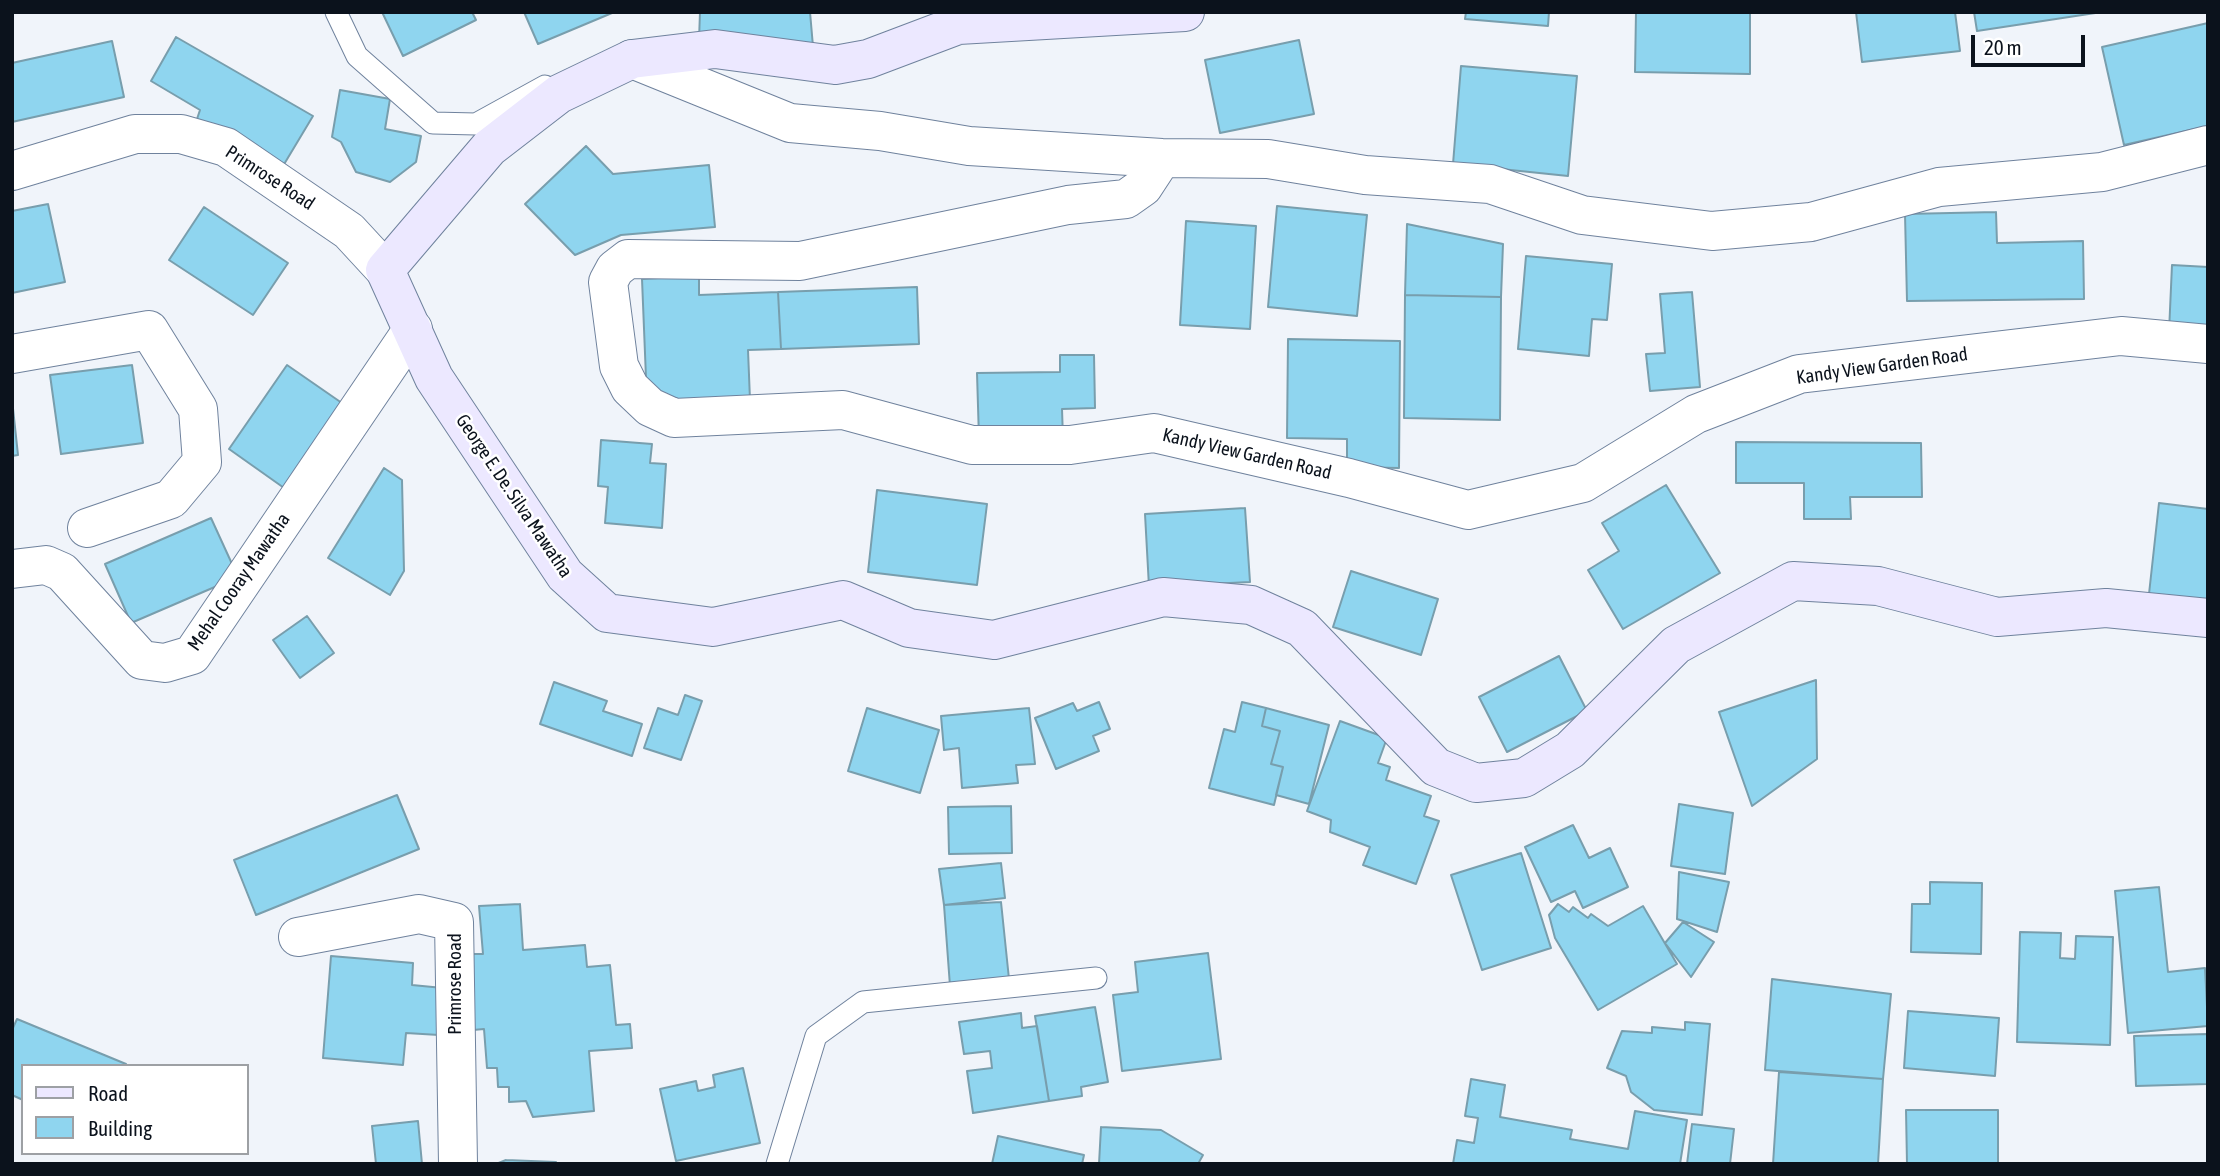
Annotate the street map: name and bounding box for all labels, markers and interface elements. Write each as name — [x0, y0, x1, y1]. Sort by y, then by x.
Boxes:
scale bar — [1975, 21, 2089, 65]
text: 20 m — [1984, 35, 2022, 59]
street label: Primrose Road — [221, 141, 319, 215]
street label: Kandy View Garden Road — [1795, 343, 1969, 389]
street label: George E. De. Silva Mawatha — [451, 410, 577, 582]
street label: Kandy View Garden Road — [1160, 423, 1334, 485]
street label: Mehal Cooray Mawatha — [183, 509, 295, 655]
street label: Primrose Road — [444, 933, 466, 1035]
legend — [21, 1064, 248, 1155]
text: Road — [88, 1081, 128, 1105]
text: Building — [88, 1116, 152, 1140]

